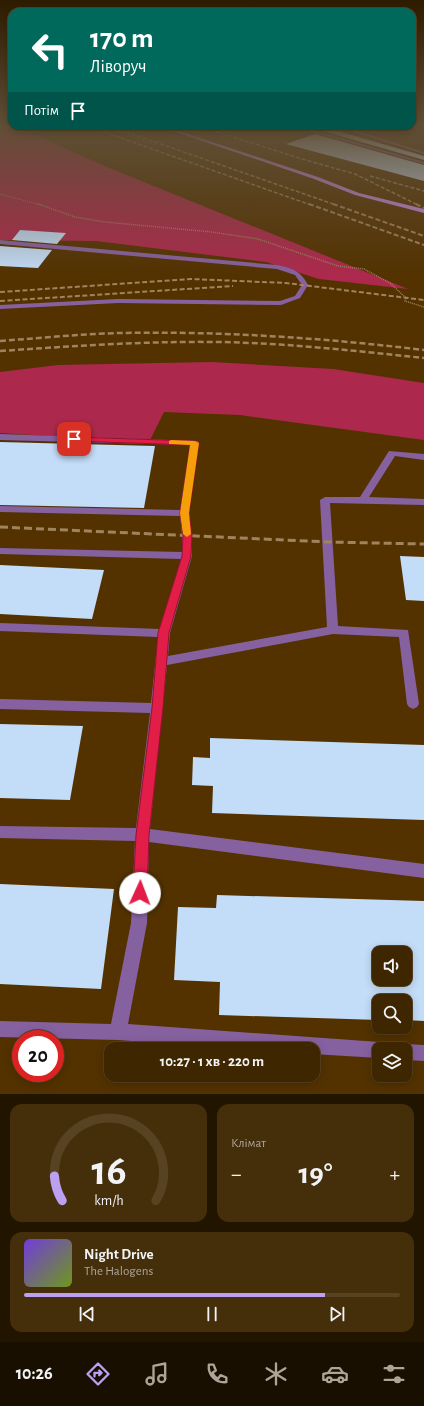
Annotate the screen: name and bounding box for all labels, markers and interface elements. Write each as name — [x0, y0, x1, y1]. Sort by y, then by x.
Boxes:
icon: left — [24, 24, 76, 76]
text: 170 m — [90, 25, 154, 53]
text: Ліворуч — [90, 58, 147, 76]
icon: arrive — [67, 100, 89, 122]
text: Потім — [24, 103, 59, 118]
pin — [57, 422, 91, 456]
icon: arrive — [63, 428, 85, 450]
position arrow — [119, 872, 161, 914]
map controls — [372, 946, 412, 1082]
button: sound — [372, 946, 412, 986]
button: search — [372, 994, 412, 1034]
speed limit sign: 20 — [12, 1030, 64, 1082]
button: layers — [372, 1042, 412, 1082]
text: 10:27 · 1 хв · 220 m — [160, 1054, 264, 1069]
text: Клімат — [231, 1137, 266, 1150]
text: 16 — [91, 1151, 126, 1192]
text: 19° — [298, 1159, 333, 1189]
text: − — [231, 1163, 242, 1185]
text: + — [389, 1163, 400, 1185]
text: km/h — [94, 1194, 123, 1208]
text: Night Drive — [84, 1247, 154, 1262]
text: The Halogens — [84, 1265, 153, 1278]
icon: previous — [76, 1303, 98, 1325]
icon: pause — [201, 1303, 223, 1325]
icon: next — [326, 1303, 348, 1325]
icon: directions — [84, 1360, 112, 1388]
icon: music — [143, 1360, 171, 1388]
icon: phone — [203, 1360, 231, 1388]
icon: climate — [262, 1360, 290, 1388]
icon: car — [321, 1360, 349, 1388]
icon: filters — [380, 1360, 408, 1388]
text: 10:26 — [16, 1365, 53, 1383]

